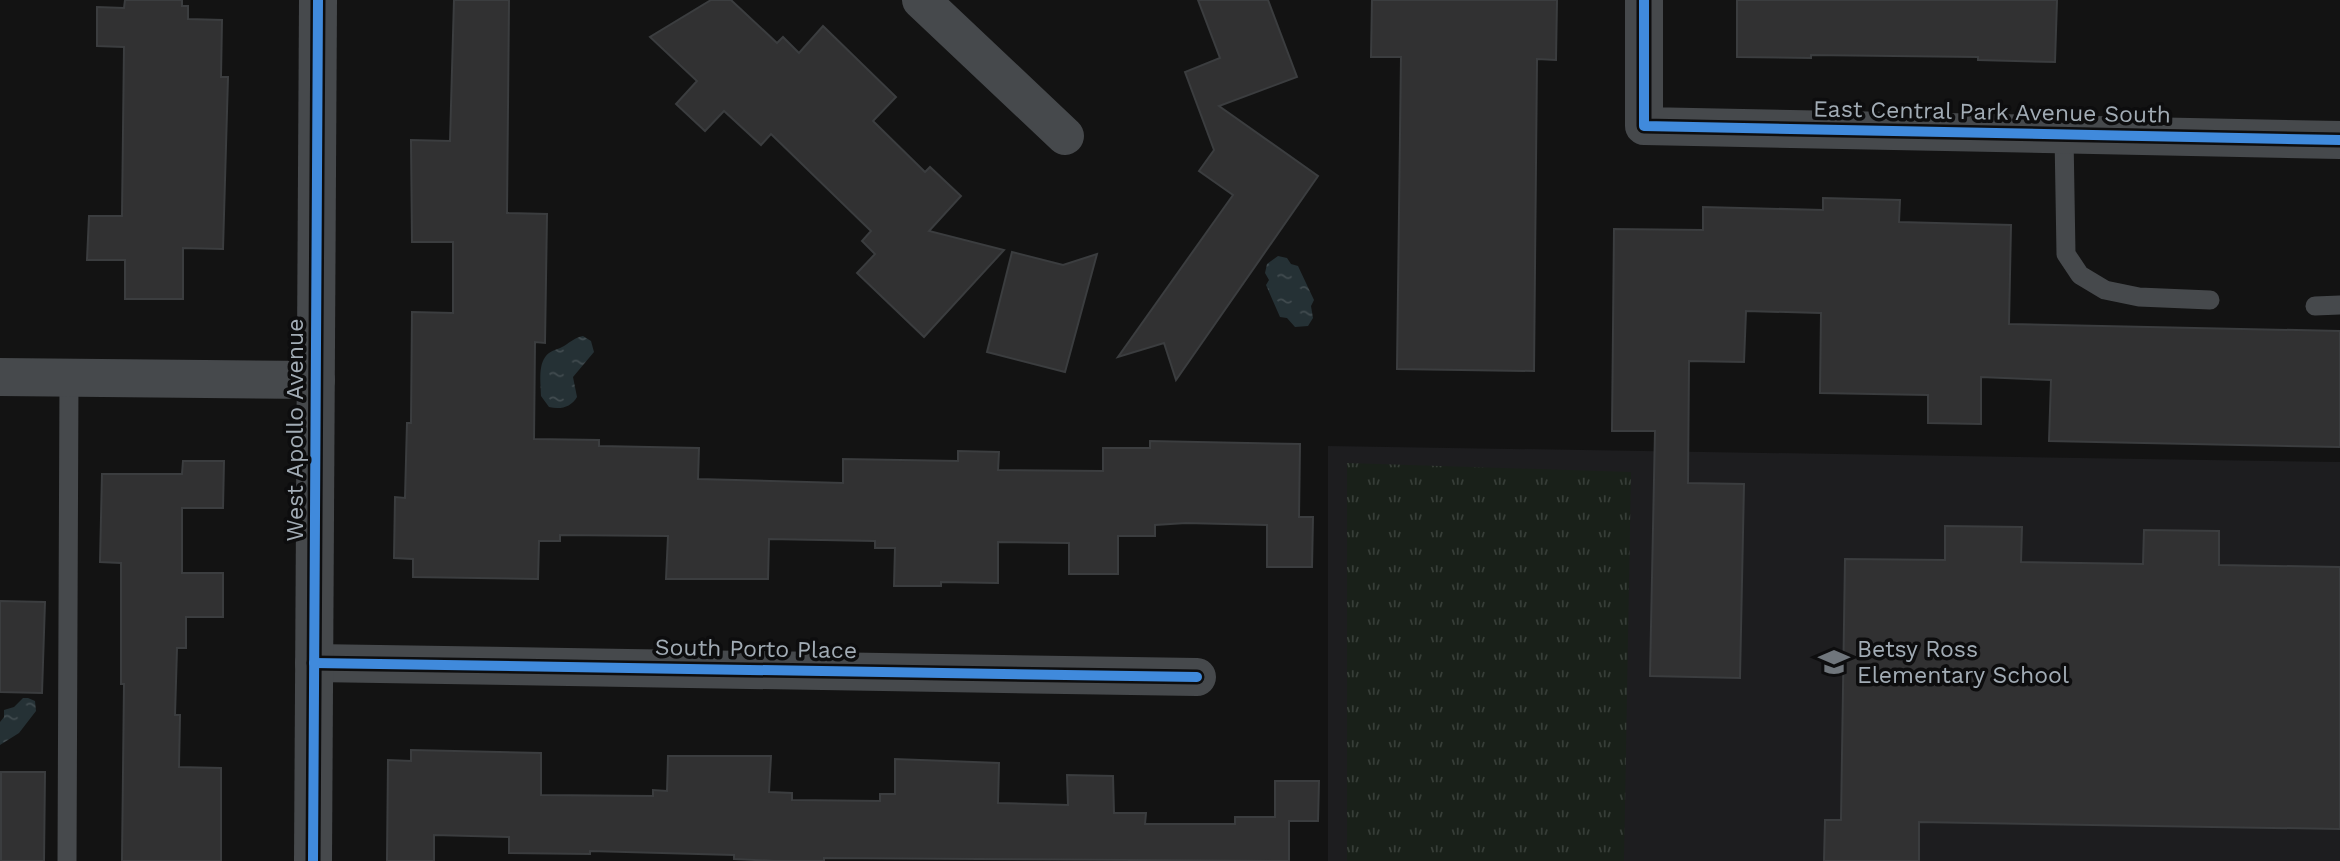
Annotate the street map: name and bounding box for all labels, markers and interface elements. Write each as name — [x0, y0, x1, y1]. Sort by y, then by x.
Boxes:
street label: East Central Park Avenue South — [1813, 95, 2171, 129]
street label: West Apollo Avenue — [282, 319, 309, 541]
street label: South Porto Place — [655, 634, 857, 664]
place label: Betsy Ross Elementary School — [1857, 636, 2069, 689]
school or university icon: Betsy Ross Elementary School — [1817, 645, 1851, 679]

